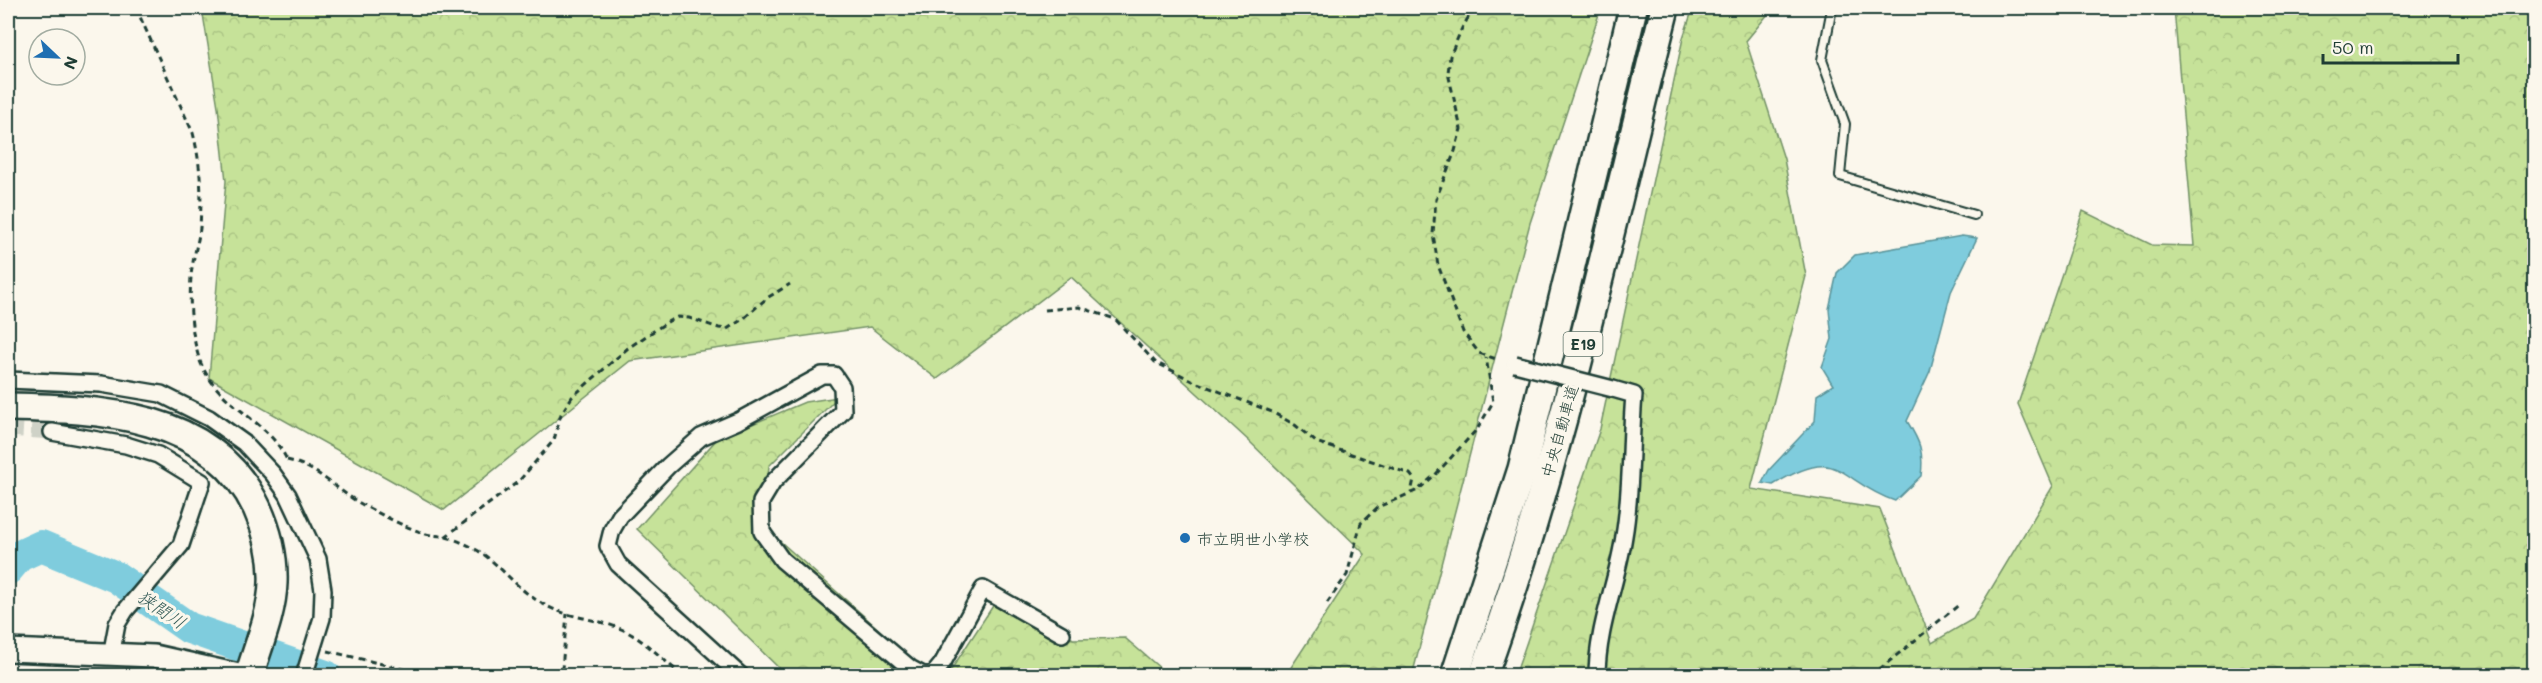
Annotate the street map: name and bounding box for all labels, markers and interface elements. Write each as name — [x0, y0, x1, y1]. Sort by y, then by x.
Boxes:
north arrow — [27, 27, 87, 87]
scale bar — [2323, 27, 2458, 65]
text: 50 m — [2332, 35, 2374, 59]
text: N — [59, 53, 83, 73]
road number: E19 — [1564, 332, 1602, 356]
street label: 中央自動車道 — [1536, 382, 1582, 480]
place label: 市立明世小学校 — [1197, 528, 1309, 549]
marker: 市立明世小学校 — [1178, 531, 1192, 545]
water label: 狭間川 — [133, 584, 191, 634]

